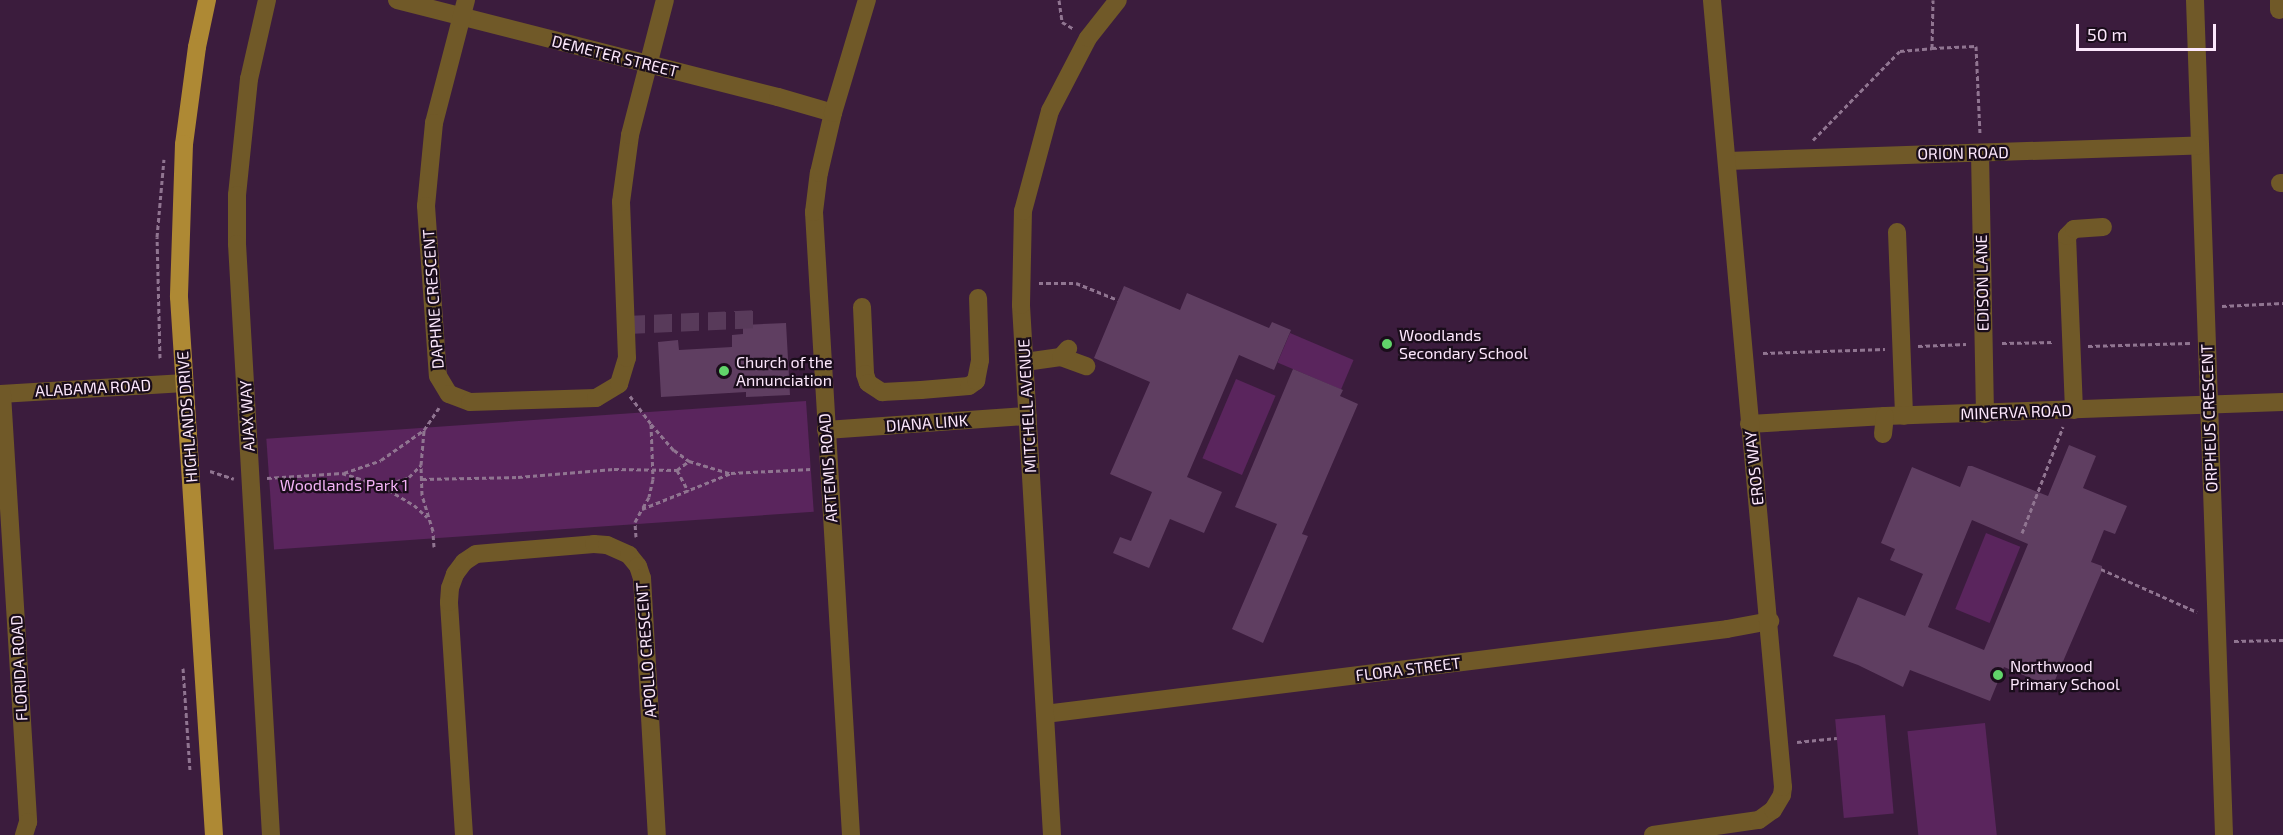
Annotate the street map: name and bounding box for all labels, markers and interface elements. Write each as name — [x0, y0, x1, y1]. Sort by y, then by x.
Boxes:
scale bar — [2079, 12, 2218, 50]
text: 50 m — [2087, 23, 2127, 45]
street label: DEMETER STREET — [550, 31, 680, 81]
street label: ORION ROAD — [1917, 143, 2009, 163]
street label: DAPHNE CRESCENT — [419, 228, 447, 370]
street label: EDISON LANE — [1972, 234, 1992, 332]
place label: Woodlands Secondary School — [1399, 325, 1528, 363]
marker: Woodlands Secondary School — [1380, 337, 1394, 351]
street label: MITCHELL AVENUE — [1014, 338, 1040, 474]
street label: ORPHEUS CRESCENT — [2197, 343, 2221, 493]
street label: HIGHLANDS DRIVE — [173, 351, 201, 483]
place label: Church of the Annunciation — [736, 352, 833, 390]
marker: Church of the Annunciation — [717, 364, 731, 378]
street label: ALABAMA ROAD — [34, 375, 152, 401]
street label: AJAX WAY — [236, 380, 258, 452]
street label: MINERVA ROAD — [1960, 400, 2072, 424]
street label: DIANA LINK — [885, 411, 969, 435]
street label: ARTEMIS ROAD — [815, 413, 841, 523]
street label: EROS WAY — [1741, 430, 1767, 506]
park label: Woodlands Park 1 — [280, 475, 408, 495]
street label: APOLLO CRESCENT — [632, 581, 660, 719]
street label: FLORIDA ROAD — [7, 614, 31, 722]
street label: FLORA STREET — [1354, 653, 1462, 685]
place label: Northwood Primary School — [2010, 656, 2120, 694]
marker: Northwood Primary School — [1991, 668, 2005, 682]

